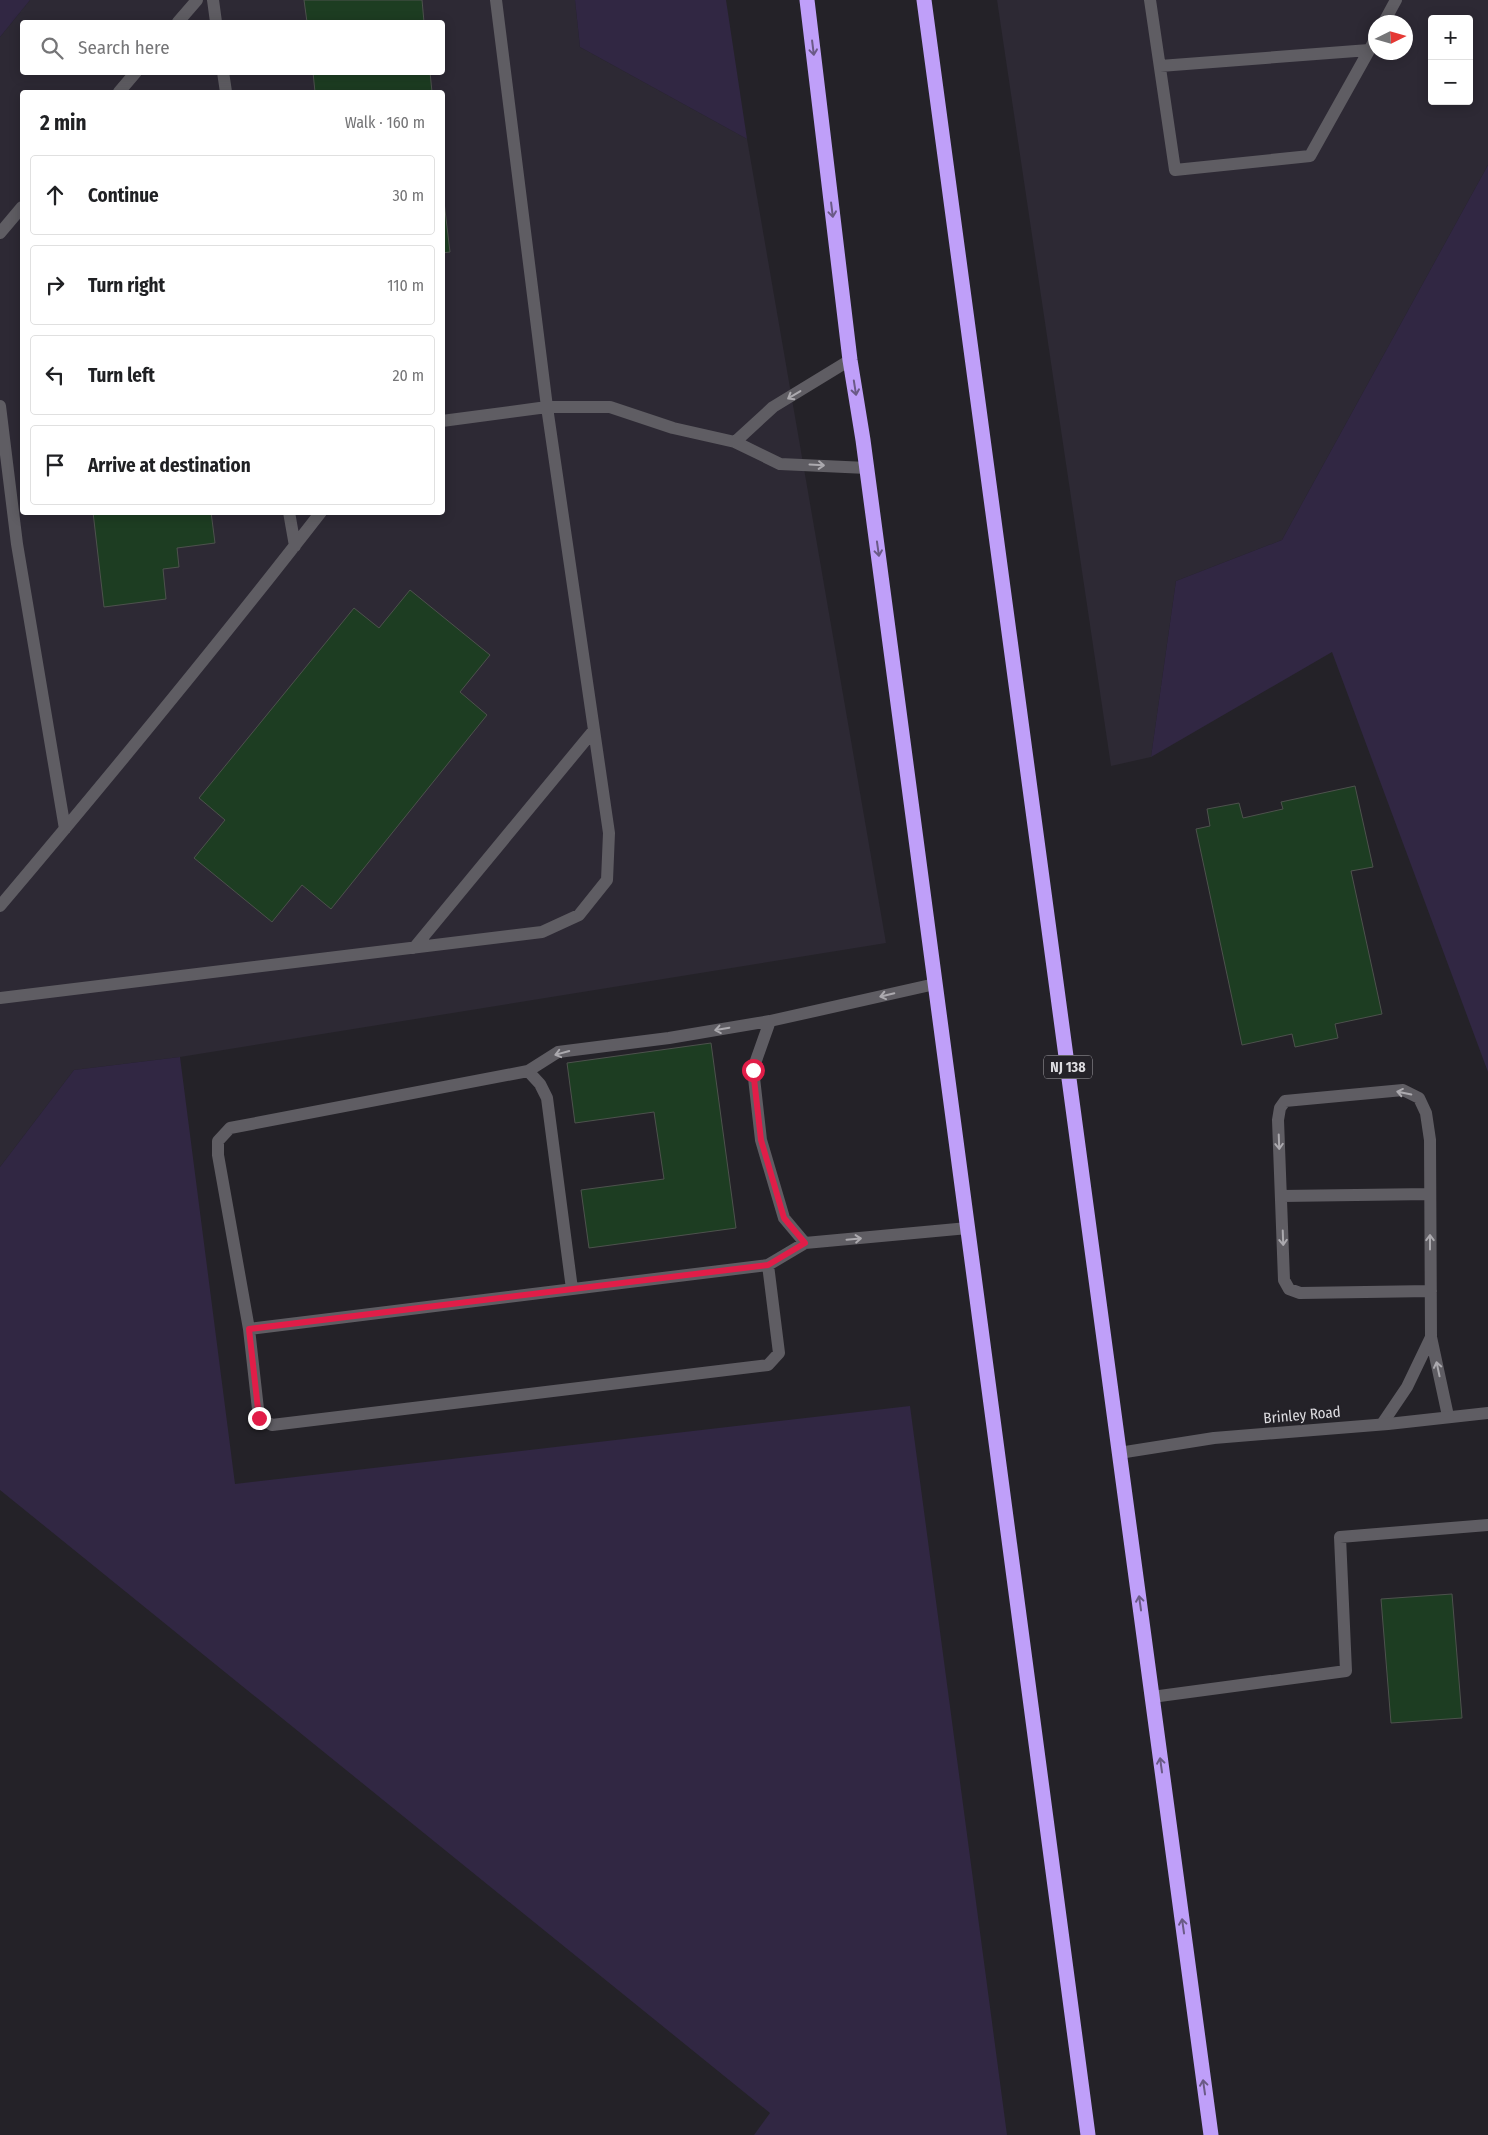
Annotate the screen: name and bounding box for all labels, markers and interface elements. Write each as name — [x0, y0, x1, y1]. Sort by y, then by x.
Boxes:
north arrow — [1368, 15, 1413, 60]
map controls — [1428, 15, 1473, 105]
button: + — [1428, 15, 1473, 60]
search box — [20, 20, 445, 75]
icon: search — [38, 34, 66, 62]
text: Search here — [78, 36, 170, 59]
one-way arrow — [808, 40, 818, 56]
button: − — [1428, 60, 1473, 105]
text: 2 min — [40, 110, 87, 136]
text: Walk · 160 m — [345, 113, 425, 132]
icon: ahead — [41, 181, 69, 209]
text: Continue — [88, 184, 159, 207]
text: 30 m — [392, 186, 424, 205]
one-way arrow — [827, 201, 837, 217]
icon: right — [41, 271, 69, 299]
text: Turn right — [88, 274, 165, 297]
text: 110 m — [387, 276, 424, 295]
icon: left — [41, 361, 69, 389]
text: Turn left — [88, 364, 155, 387]
text: 20 m — [393, 366, 424, 385]
one-way arrow — [850, 380, 860, 396]
one-way arrow — [787, 390, 801, 400]
icon: arrive — [41, 451, 69, 479]
text: Arrive at destination — [88, 454, 251, 477]
one-way arrow — [808, 461, 824, 470]
one-way arrow — [873, 541, 883, 557]
one-way arrow — [880, 991, 896, 1000]
one-way arrow — [714, 1024, 730, 1034]
one-way arrow — [554, 1048, 570, 1058]
road number: NJ 138 — [1044, 1056, 1092, 1078]
route start — [742, 1059, 765, 1082]
one-way arrow — [1396, 1087, 1412, 1097]
one-way arrow — [1275, 1133, 1284, 1149]
one-way arrow — [1278, 1230, 1288, 1246]
one-way arrow — [845, 1234, 861, 1244]
one-way arrow — [1425, 1234, 1435, 1250]
one-way arrow — [1433, 1361, 1442, 1377]
street label: Brinley Road — [1263, 1403, 1341, 1427]
route end — [248, 1407, 271, 1430]
one-way arrow — [1135, 1596, 1145, 1612]
one-way arrow — [1156, 1757, 1166, 1773]
one-way arrow — [1178, 1918, 1188, 1934]
one-way arrow — [1199, 2079, 1209, 2095]

